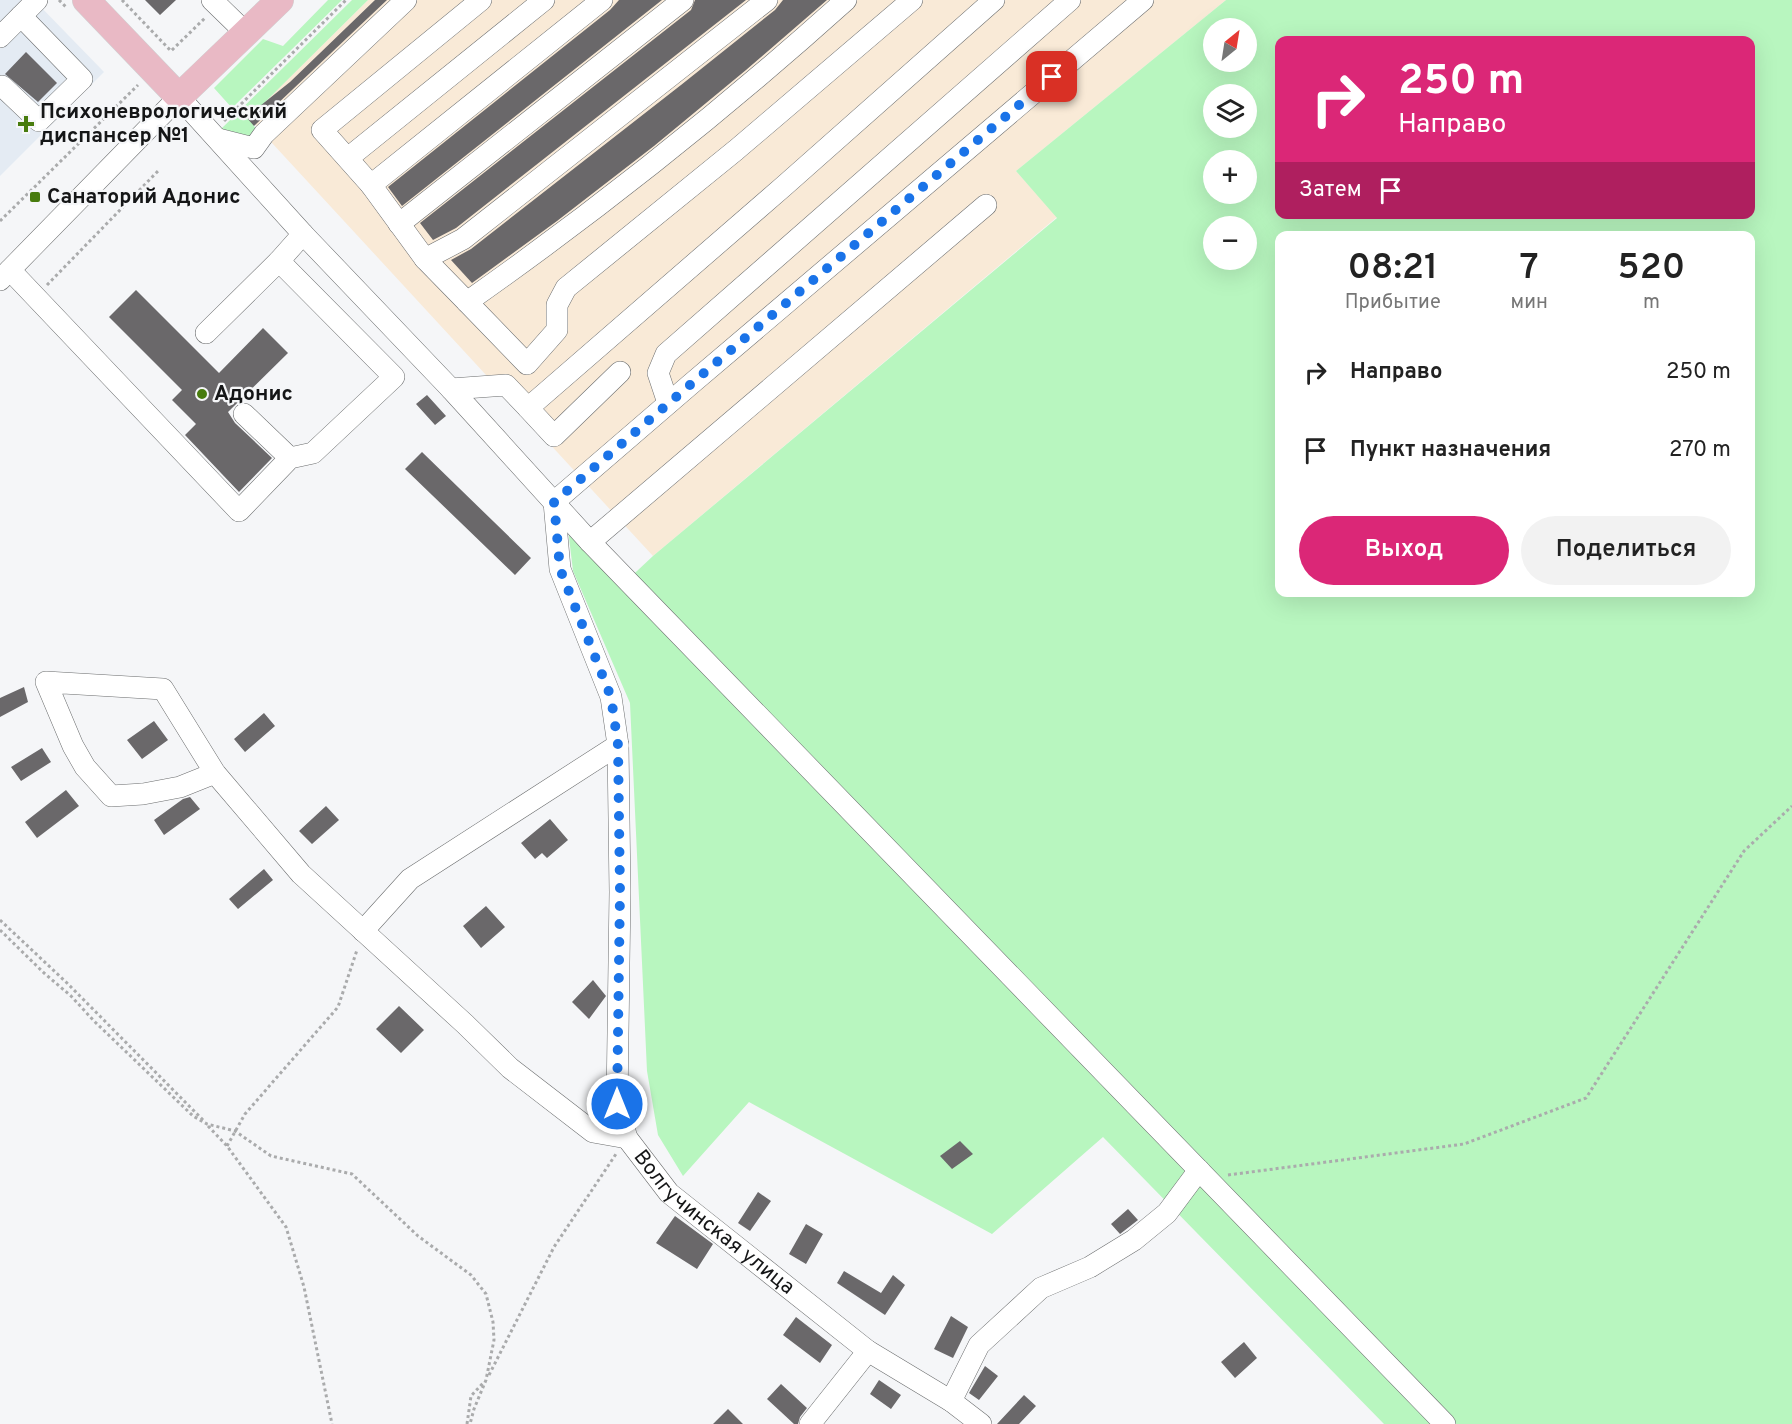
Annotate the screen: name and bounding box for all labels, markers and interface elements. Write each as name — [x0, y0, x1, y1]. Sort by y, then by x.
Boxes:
north arrow — [1203, 18, 1257, 72]
map controls — [1203, 18, 1257, 270]
pin — [1026, 51, 1077, 102]
text: 250 m — [1398, 56, 1524, 109]
icon: arrive — [1035, 60, 1068, 93]
icon: right — [1299, 60, 1377, 138]
button: layers — [1203, 84, 1257, 138]
place label: Психоневрологический диспансер №1 — [40, 99, 287, 150]
text: Направо — [1398, 108, 1506, 142]
marker: Психоневрологический диспансер №1 — [17, 115, 35, 133]
button: + — [1203, 150, 1257, 204]
icon: arrive — [1374, 174, 1407, 207]
text: Затем — [1299, 177, 1362, 204]
place label: Санаторий Адонис — [47, 184, 241, 211]
marker: Санаторий Адонис — [28, 190, 42, 204]
button: − — [1203, 216, 1257, 270]
text: 08:21 — [1347, 246, 1438, 292]
text: 7 — [1520, 246, 1539, 292]
text: 520 — [1618, 246, 1685, 292]
text: Прибытие — [1345, 290, 1441, 316]
text: мин — [1511, 290, 1548, 316]
text: m — [1643, 290, 1660, 316]
icon: right — [1299, 356, 1332, 389]
text: Направо — [1350, 359, 1442, 386]
text: 250 m — [1666, 359, 1731, 386]
place label: Адонис — [214, 381, 293, 408]
marker: Адонис — [195, 387, 209, 401]
icon: arrive — [1299, 434, 1332, 467]
text: Пункт назначения — [1350, 437, 1551, 464]
text: 270 m — [1669, 437, 1731, 464]
button: Выход — [1299, 516, 1509, 585]
button: Поделиться — [1521, 516, 1731, 585]
position arrow — [585, 1072, 649, 1136]
street label: Волгучинская улица — [627, 1144, 800, 1301]

